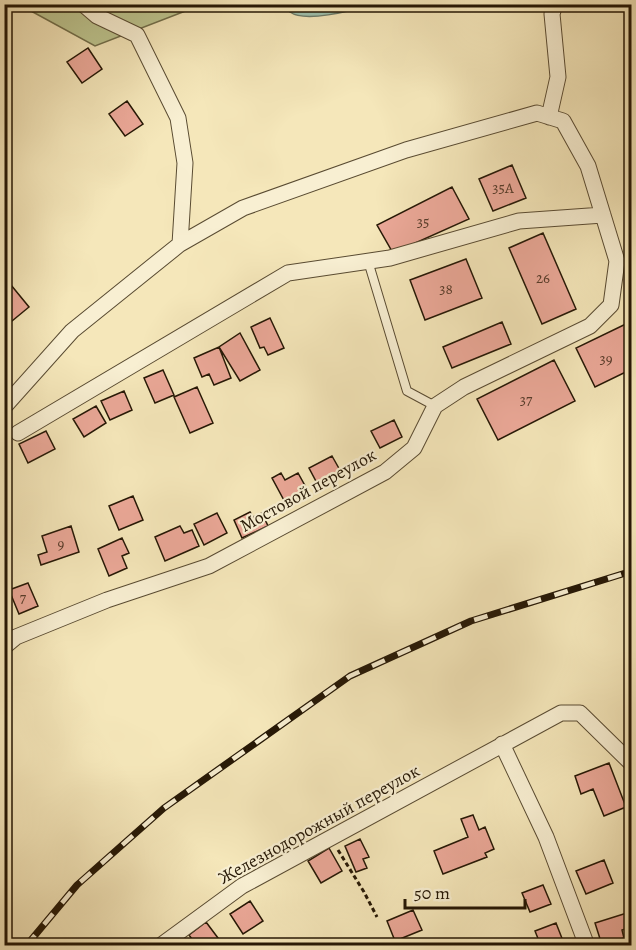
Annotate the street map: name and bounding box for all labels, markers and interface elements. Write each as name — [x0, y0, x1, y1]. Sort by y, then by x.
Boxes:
house number: 35А — [492, 178, 514, 198]
house number: 35 — [417, 212, 429, 232]
house number: 26 — [536, 268, 550, 288]
house number: 38 — [439, 279, 453, 299]
house number: 39 — [599, 349, 613, 369]
house number: 37 — [520, 390, 533, 410]
street label: Мостовой переулок — [236, 443, 380, 537]
house number: 9 — [58, 534, 65, 554]
house number: 7 — [20, 588, 27, 608]
street label: Железнодорожный переулок — [214, 759, 424, 889]
scale bar — [405, 872, 525, 910]
text: 50 m — [414, 881, 450, 905]

